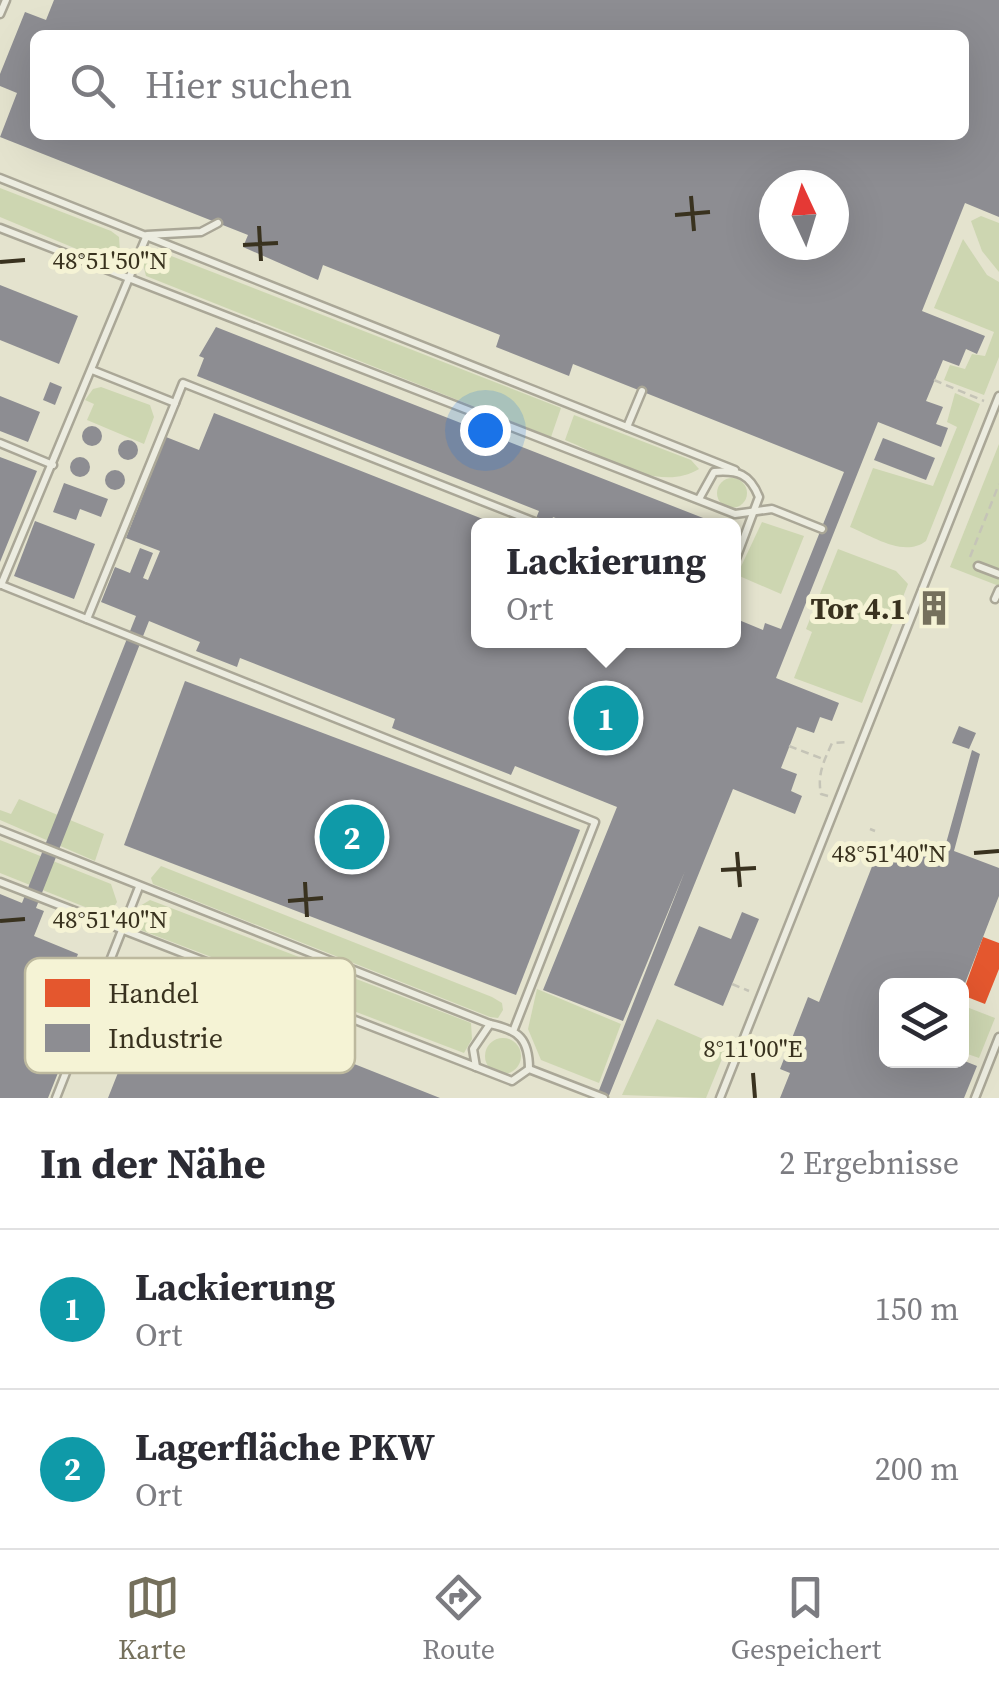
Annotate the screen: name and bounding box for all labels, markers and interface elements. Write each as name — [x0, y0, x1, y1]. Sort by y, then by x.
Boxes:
search box — [30, 30, 969, 140]
icon: search — [65, 58, 120, 113]
text: Hier suchen — [145, 59, 352, 111]
north arrow — [759, 170, 849, 260]
text: 48°51'50"N — [52, 243, 168, 277]
your location — [460, 405, 511, 456]
popup — [471, 518, 741, 648]
text: Lackierung — [506, 535, 706, 587]
text: Ort — [506, 587, 553, 631]
place label: Tor 4.1 — [810, 588, 906, 629]
building icon: Tor 4.1 — [915, 589, 953, 627]
pin: 1 — [574, 680, 638, 756]
pin: 2 — [320, 800, 384, 874]
text: 48°51'40"N — [831, 836, 947, 870]
text: 48°51'40"N — [52, 902, 168, 936]
legend — [25, 958, 355, 1073]
text: Handel — [108, 974, 199, 1012]
map controls — [879, 978, 969, 1068]
button: layers — [879, 978, 969, 1068]
text: Industrie — [108, 1019, 223, 1057]
text: 8°11'00"E — [703, 1031, 803, 1065]
text: In der Nähe — [40, 1134, 266, 1192]
text: 2 Ergebnisse — [779, 1141, 959, 1185]
text: Lackierung — [135, 1261, 335, 1313]
text: 1 — [64, 1287, 81, 1331]
text: 150 m — [875, 1287, 959, 1331]
text: Ort — [135, 1313, 182, 1357]
text: Lagerfläche PKW — [135, 1421, 435, 1473]
text: 2 — [64, 1447, 81, 1491]
text: 200 m — [875, 1447, 959, 1491]
text: Ort — [135, 1473, 182, 1517]
tab: Karte — [118, 1570, 186, 1668]
tab: Route — [422, 1570, 495, 1668]
tab: Gespeichert — [731, 1570, 881, 1668]

